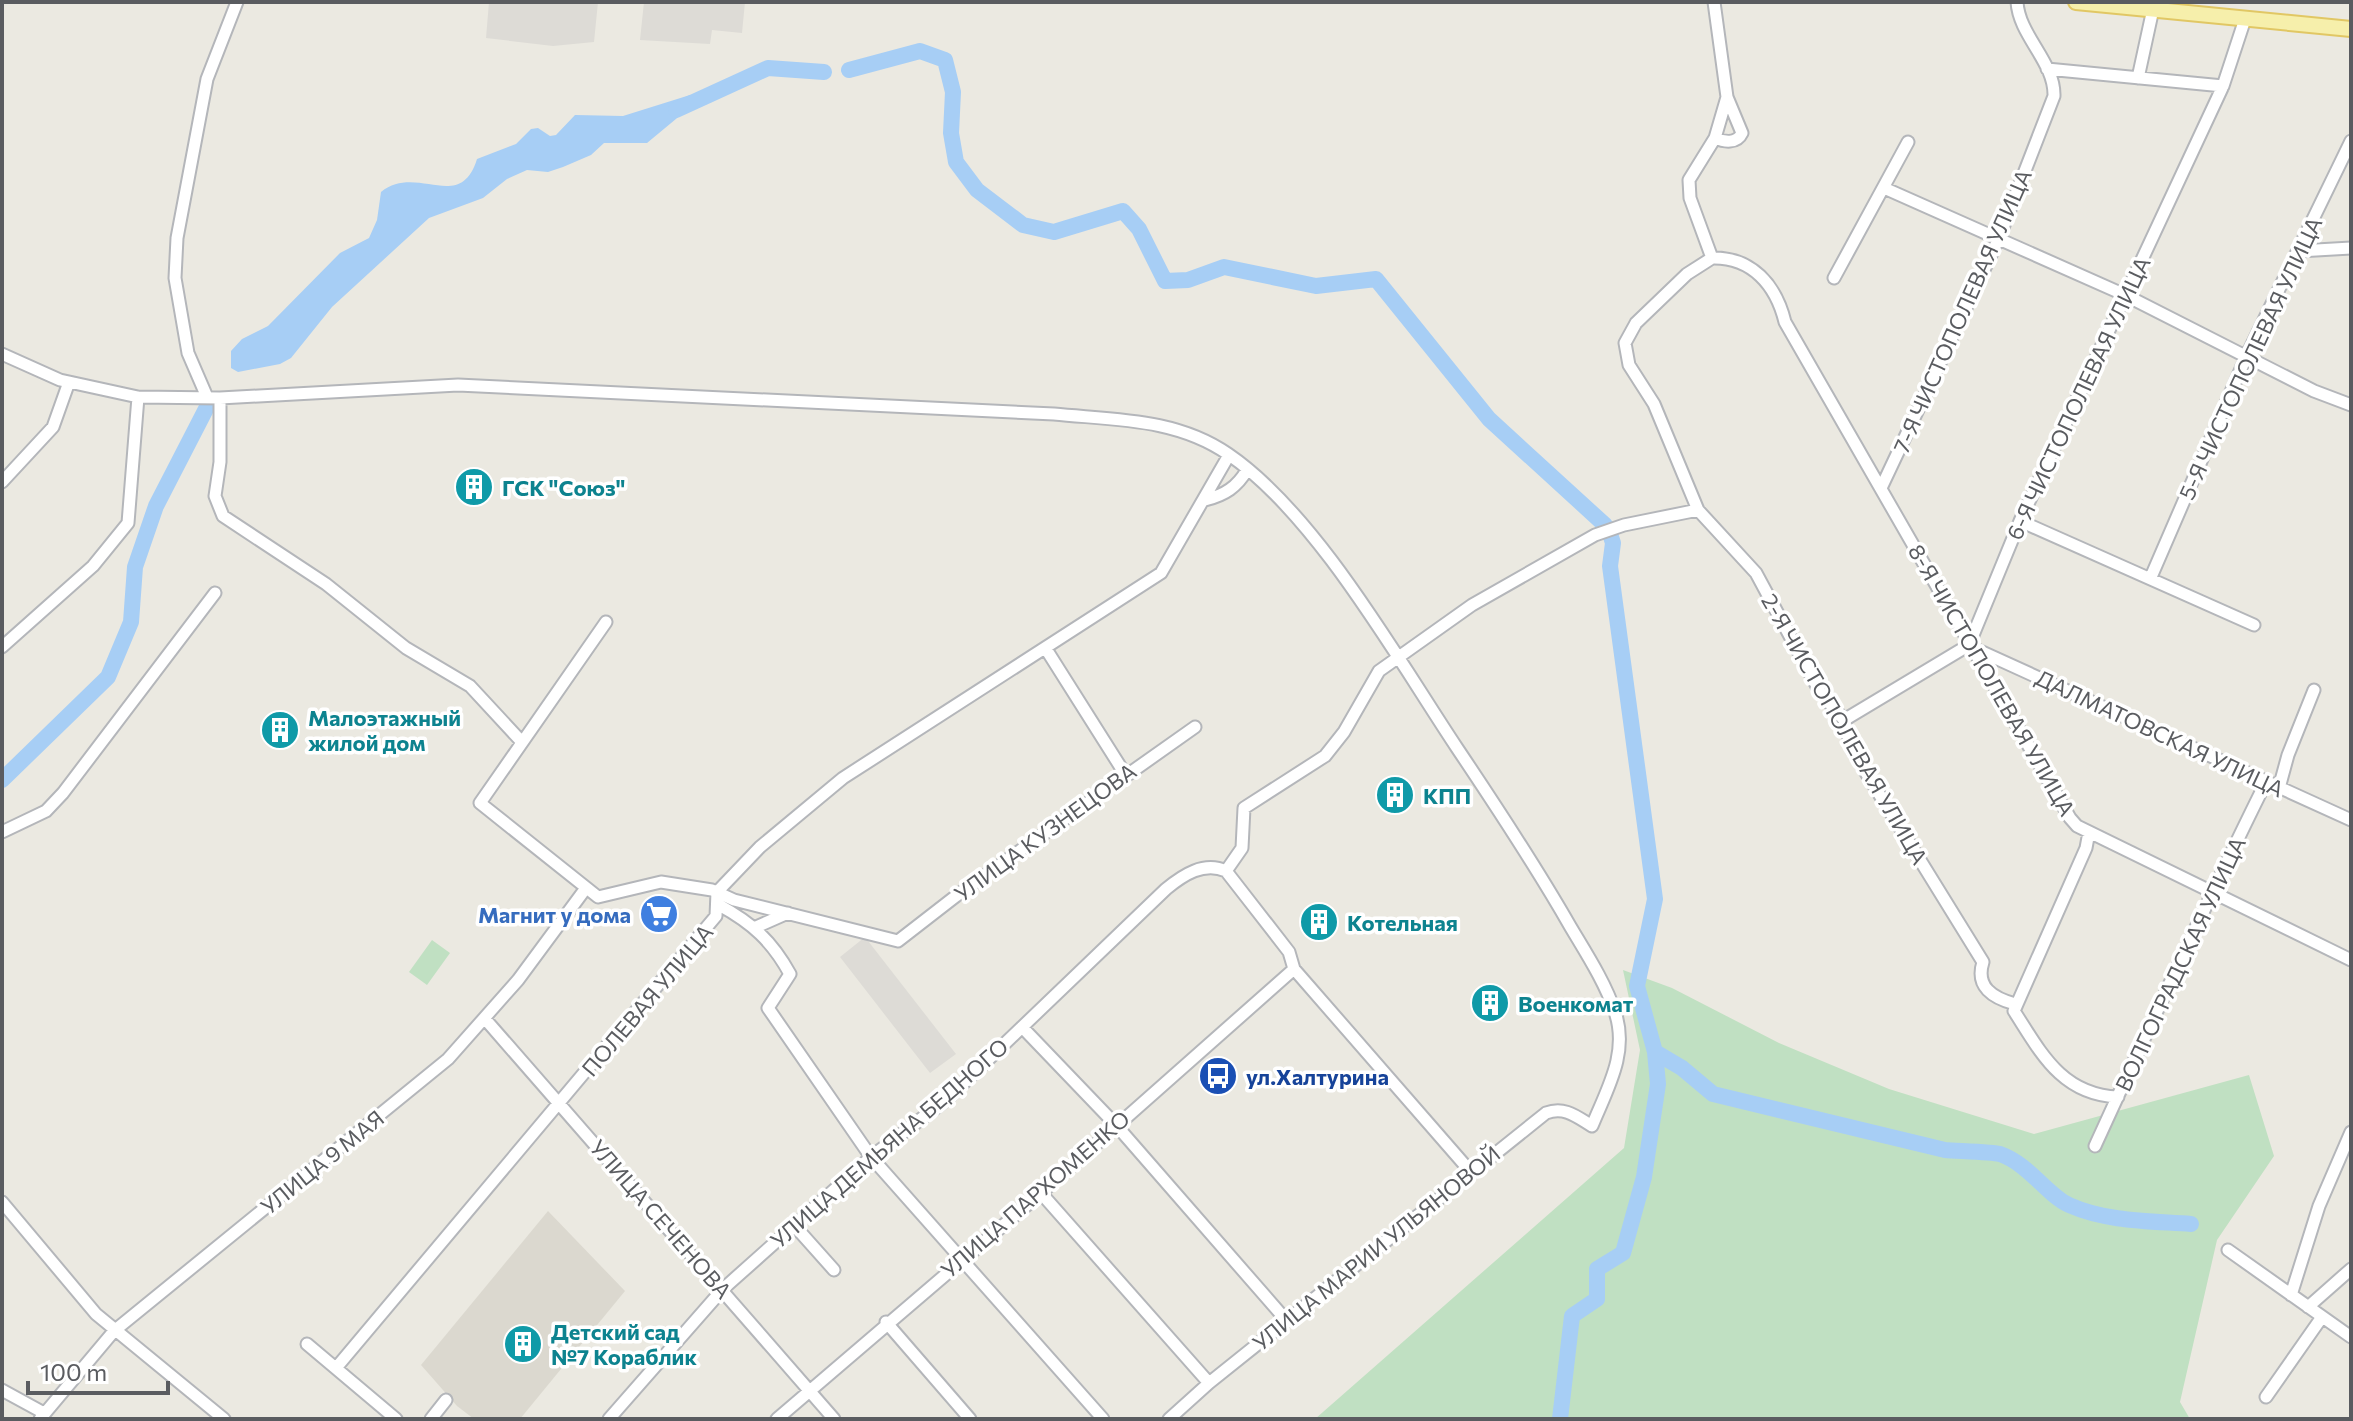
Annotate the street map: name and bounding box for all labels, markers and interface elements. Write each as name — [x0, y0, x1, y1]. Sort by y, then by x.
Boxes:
street label: 7-Я ЧИСТОПОЛЕВАЯ УЛИЦА — [1887, 165, 2037, 457]
street label: 5-Я ЧИСТОПОЛЕВАЯ УЛИЦА — [2173, 212, 2327, 504]
street label: 6-Я ЧИСТОПОЛЕВАЯ УЛИЦА — [2000, 252, 2156, 544]
building icon: ГСК "Союз" — [453, 466, 495, 508]
place label: ГСК "Союз" — [502, 474, 625, 501]
street label: 8-Я ЧИСТОПОЛЕВАЯ УЛИЦА — [1903, 539, 2081, 821]
street label: 2-Я ЧИСТОПОЛЕВАЯ УЛИЦА — [1756, 589, 1934, 869]
street label: ДАЛМАТОВСКАЯ УЛИЦА — [2032, 664, 2288, 802]
place label: Малоэтажный жилой дом — [308, 704, 461, 756]
building icon: Малоэтажный жилой дом — [259, 709, 301, 751]
street label: УЛИЦА КУЗНЕЦОВА — [949, 757, 1141, 907]
building icon: КПП — [1374, 774, 1416, 816]
place label: КПП — [1423, 782, 1471, 809]
street label: ВОЛГОГРАДСКАЯ УЛИЦА — [2109, 833, 2251, 1095]
supermarket icon: Магнит у дома — [638, 893, 680, 935]
place label: Магнит у дома — [478, 901, 631, 928]
building icon: Котельная — [1298, 901, 1340, 943]
place label: Котельная — [1347, 909, 1458, 936]
street label: ПОЛЕВАЯ УЛИЦА — [576, 919, 718, 1081]
building icon: Военкомат — [1469, 982, 1511, 1024]
place label: Военкомат — [1518, 990, 1634, 1017]
street label: УЛИЦА ДЕМЬЯНА БЕДНОГО — [765, 1032, 1013, 1254]
bus stop icon: ул.Халтурина — [1197, 1055, 1239, 1097]
place label: ул.Халтурина — [1246, 1063, 1389, 1090]
street label: УЛИЦА 9 МАЯ — [255, 1104, 389, 1220]
street label: УЛИЦА ПАРХОМЕНКО — [935, 1105, 1135, 1283]
street label: УЛИЦА СЕЧЕНОВА — [585, 1134, 737, 1304]
street label: УЛИЦА МАРИИ УЛЬЯНОВОЙ — [1247, 1140, 1505, 1356]
place label: Детский сад №7 Кораблик — [551, 1318, 697, 1370]
building icon: Детский сад №7 Кораблик — [502, 1323, 544, 1365]
scale bar — [28, 1345, 168, 1395]
text: 100 m — [40, 1357, 107, 1386]

